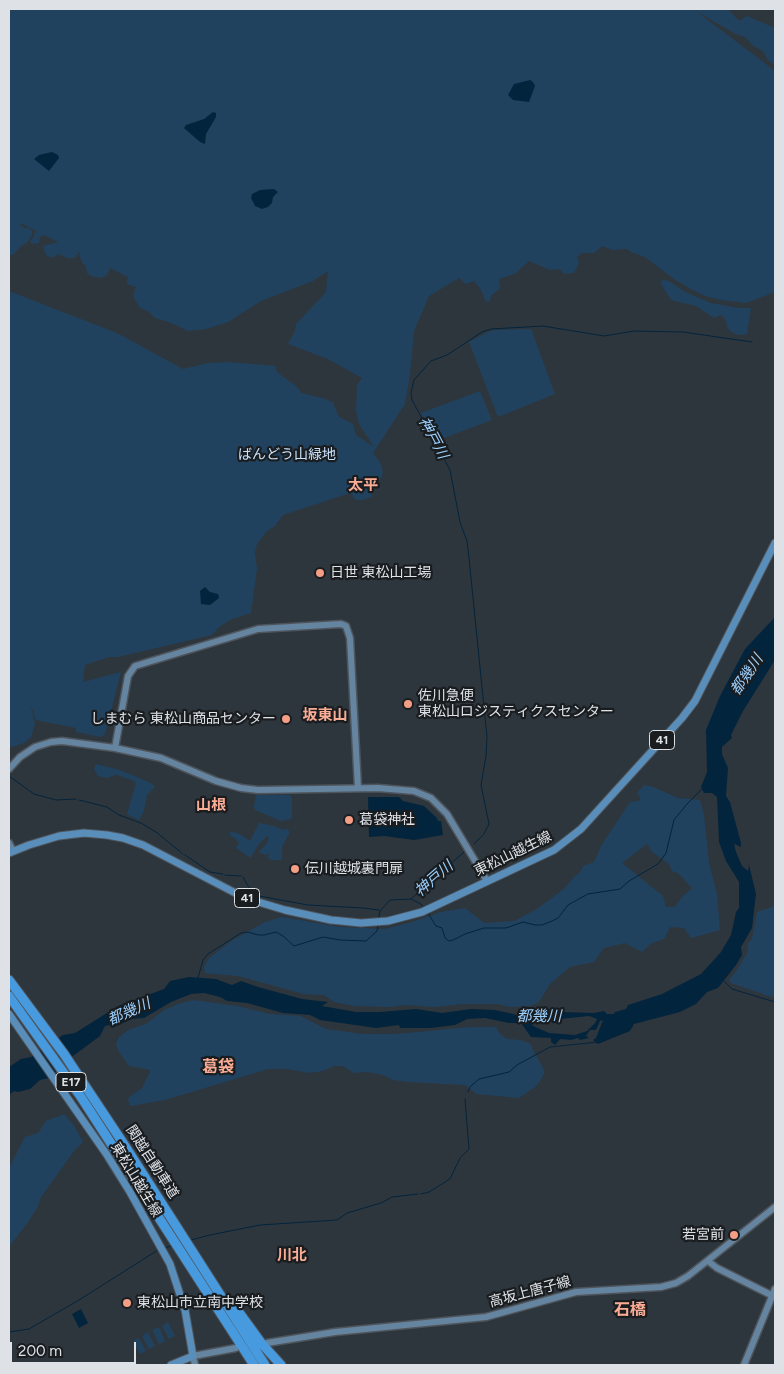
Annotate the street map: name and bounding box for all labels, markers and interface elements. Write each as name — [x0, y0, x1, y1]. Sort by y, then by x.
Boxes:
water label: 神戸川 — [414, 414, 452, 462]
park label: ばんどう山緑地 — [238, 447, 336, 463]
district label: 太平 — [348, 477, 378, 495]
place label: 日世 東松山工場 — [330, 565, 431, 581]
marker: 日世 東松山工場 — [314, 567, 326, 579]
water label: 都幾川 — [727, 651, 767, 699]
place label: 佐川急便 東松山ロジスティクスセンター — [418, 688, 614, 720]
marker: 佐川急便 東松山ロジスティクスセンター — [402, 698, 414, 710]
district label: 坂東山 — [303, 707, 347, 725]
place label: しまむら 東松山商品センター — [91, 711, 276, 727]
marker: しまむら 東松山商品センター — [280, 713, 292, 725]
road number: 41 — [650, 730, 674, 750]
district label: 山根 — [196, 797, 226, 815]
place label: 葛袋神社 — [359, 812, 415, 828]
marker: 葛袋神社 — [343, 814, 355, 826]
street label: 東松山越生線 — [472, 828, 554, 880]
water label: 神戸川 — [411, 857, 457, 901]
place label: 伝川越城裏門扉 — [305, 861, 403, 877]
marker: 伝川越城裏門扉 — [289, 863, 301, 875]
road number: 41 — [234, 888, 260, 908]
water label: 都幾川 — [105, 995, 153, 1029]
water label: 都幾川 — [517, 1008, 561, 1026]
district label: 葛袋 — [202, 1057, 234, 1077]
road number: E17 — [56, 1072, 86, 1092]
street label: 関越自動車道 — [122, 1122, 182, 1202]
street label: 東松山越生線 — [107, 1140, 165, 1220]
place label: 若宮前 — [682, 1227, 724, 1243]
marker: 若宮前 — [728, 1229, 740, 1241]
district label: 川北 — [277, 1247, 307, 1265]
street label: 高坂上唐子線 — [487, 1273, 573, 1311]
place label: 東松山市立南中学校 — [137, 1295, 263, 1311]
marker: 東松山市立南中学校 — [121, 1297, 133, 1309]
district label: 石橋 — [614, 1300, 646, 1320]
scale bar — [12, 1332, 139, 1364]
text: 200 m — [18, 1342, 62, 1360]

